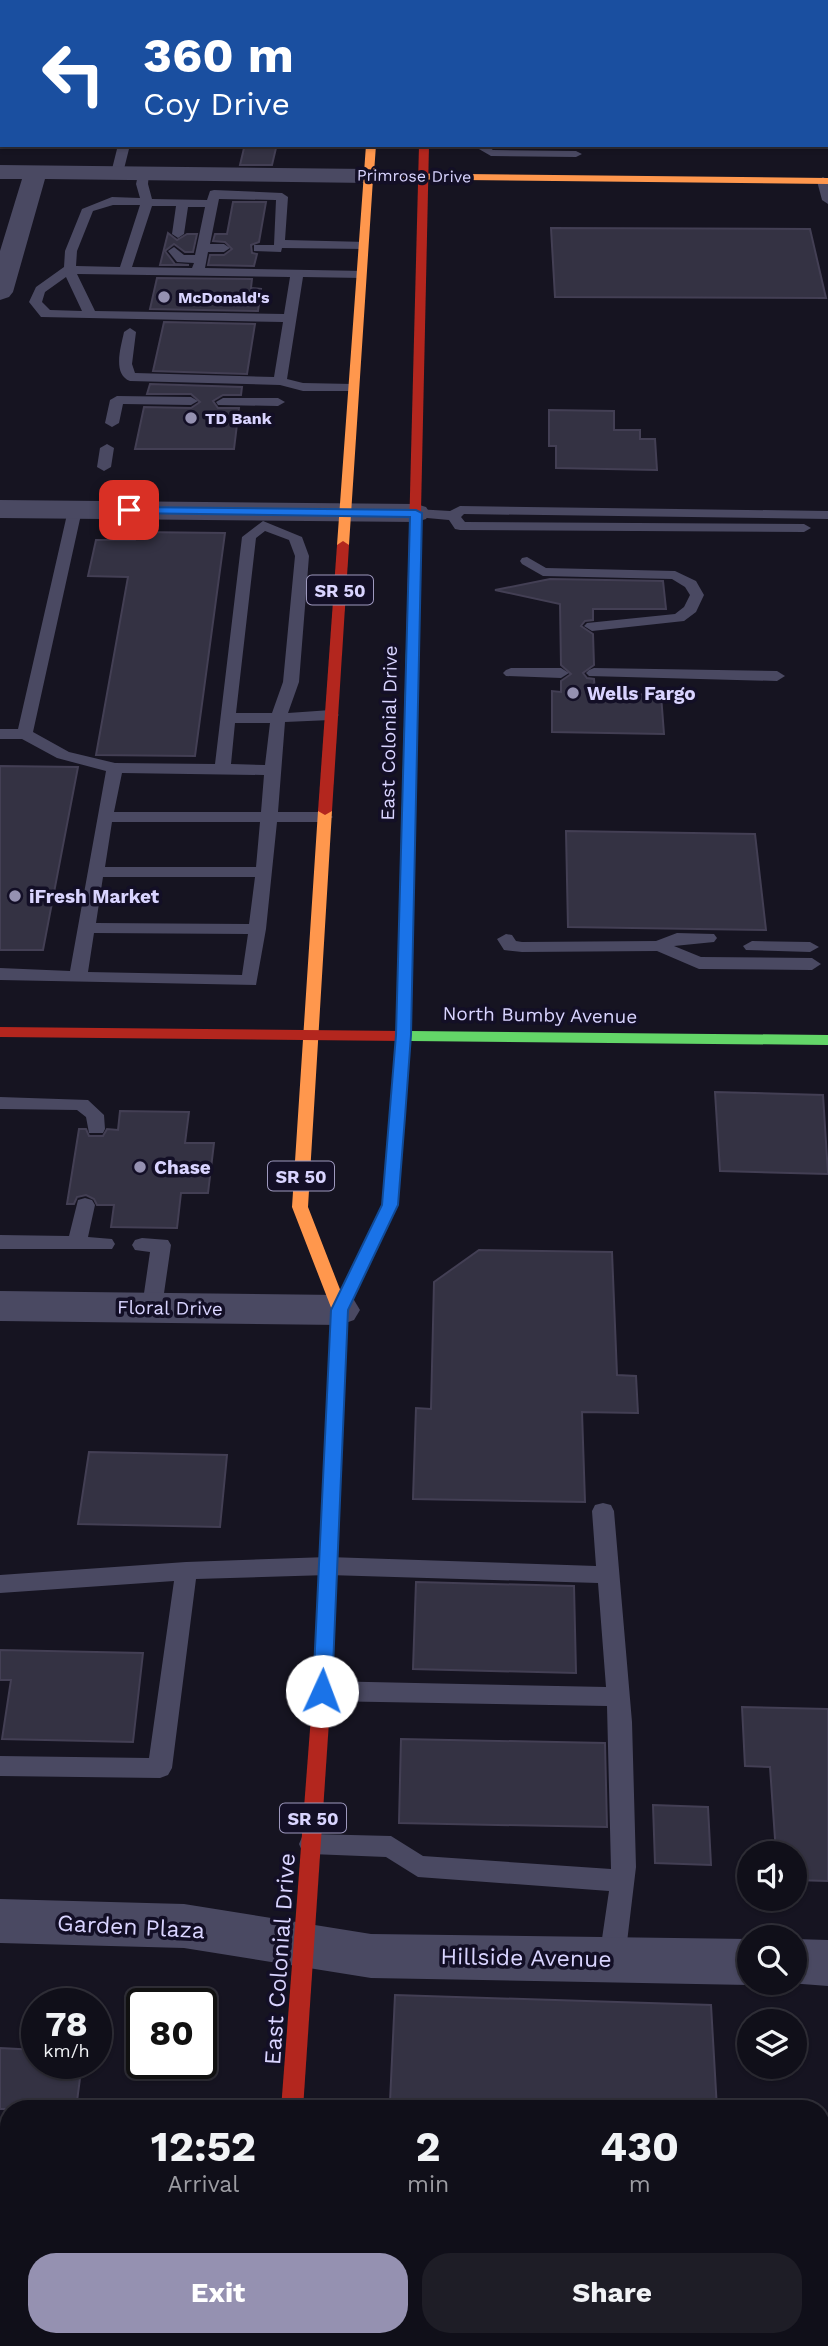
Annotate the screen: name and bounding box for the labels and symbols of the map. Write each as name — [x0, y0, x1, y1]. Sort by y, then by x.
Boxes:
street label: Primrose Drive — [357, 166, 471, 186]
place label: McDonald's — [178, 288, 270, 307]
marker: McDonald's — [156, 289, 172, 305]
place label: TD Bank — [205, 409, 272, 428]
marker: TD Bank — [183, 410, 199, 426]
pin — [99, 480, 159, 540]
road number: SR 50 — [307, 576, 373, 604]
street label: East Colonial Drive — [376, 645, 402, 821]
place label: Wells Fargo — [587, 682, 696, 705]
marker: Wells Fargo — [565, 685, 581, 701]
place label: iFresh Market — [29, 885, 160, 908]
marker: iFresh Market — [7, 888, 23, 904]
street label: North Bumby Avenue — [442, 1002, 638, 1028]
place label: Chase — [154, 1156, 211, 1179]
marker: Chase — [132, 1159, 148, 1175]
road number: SR 50 — [268, 1162, 334, 1190]
street label: Floral Drive — [117, 1296, 223, 1320]
position arrow — [285, 1654, 359, 1728]
road number: SR 50 — [280, 1804, 346, 1832]
street label: East Colonial Drive — [259, 1852, 301, 2066]
street label: Garden Plaza — [56, 1910, 206, 1944]
street label: Hillside Avenue — [440, 1943, 612, 1973]
speed limit sign: 80 — [126, 1988, 217, 2079]

